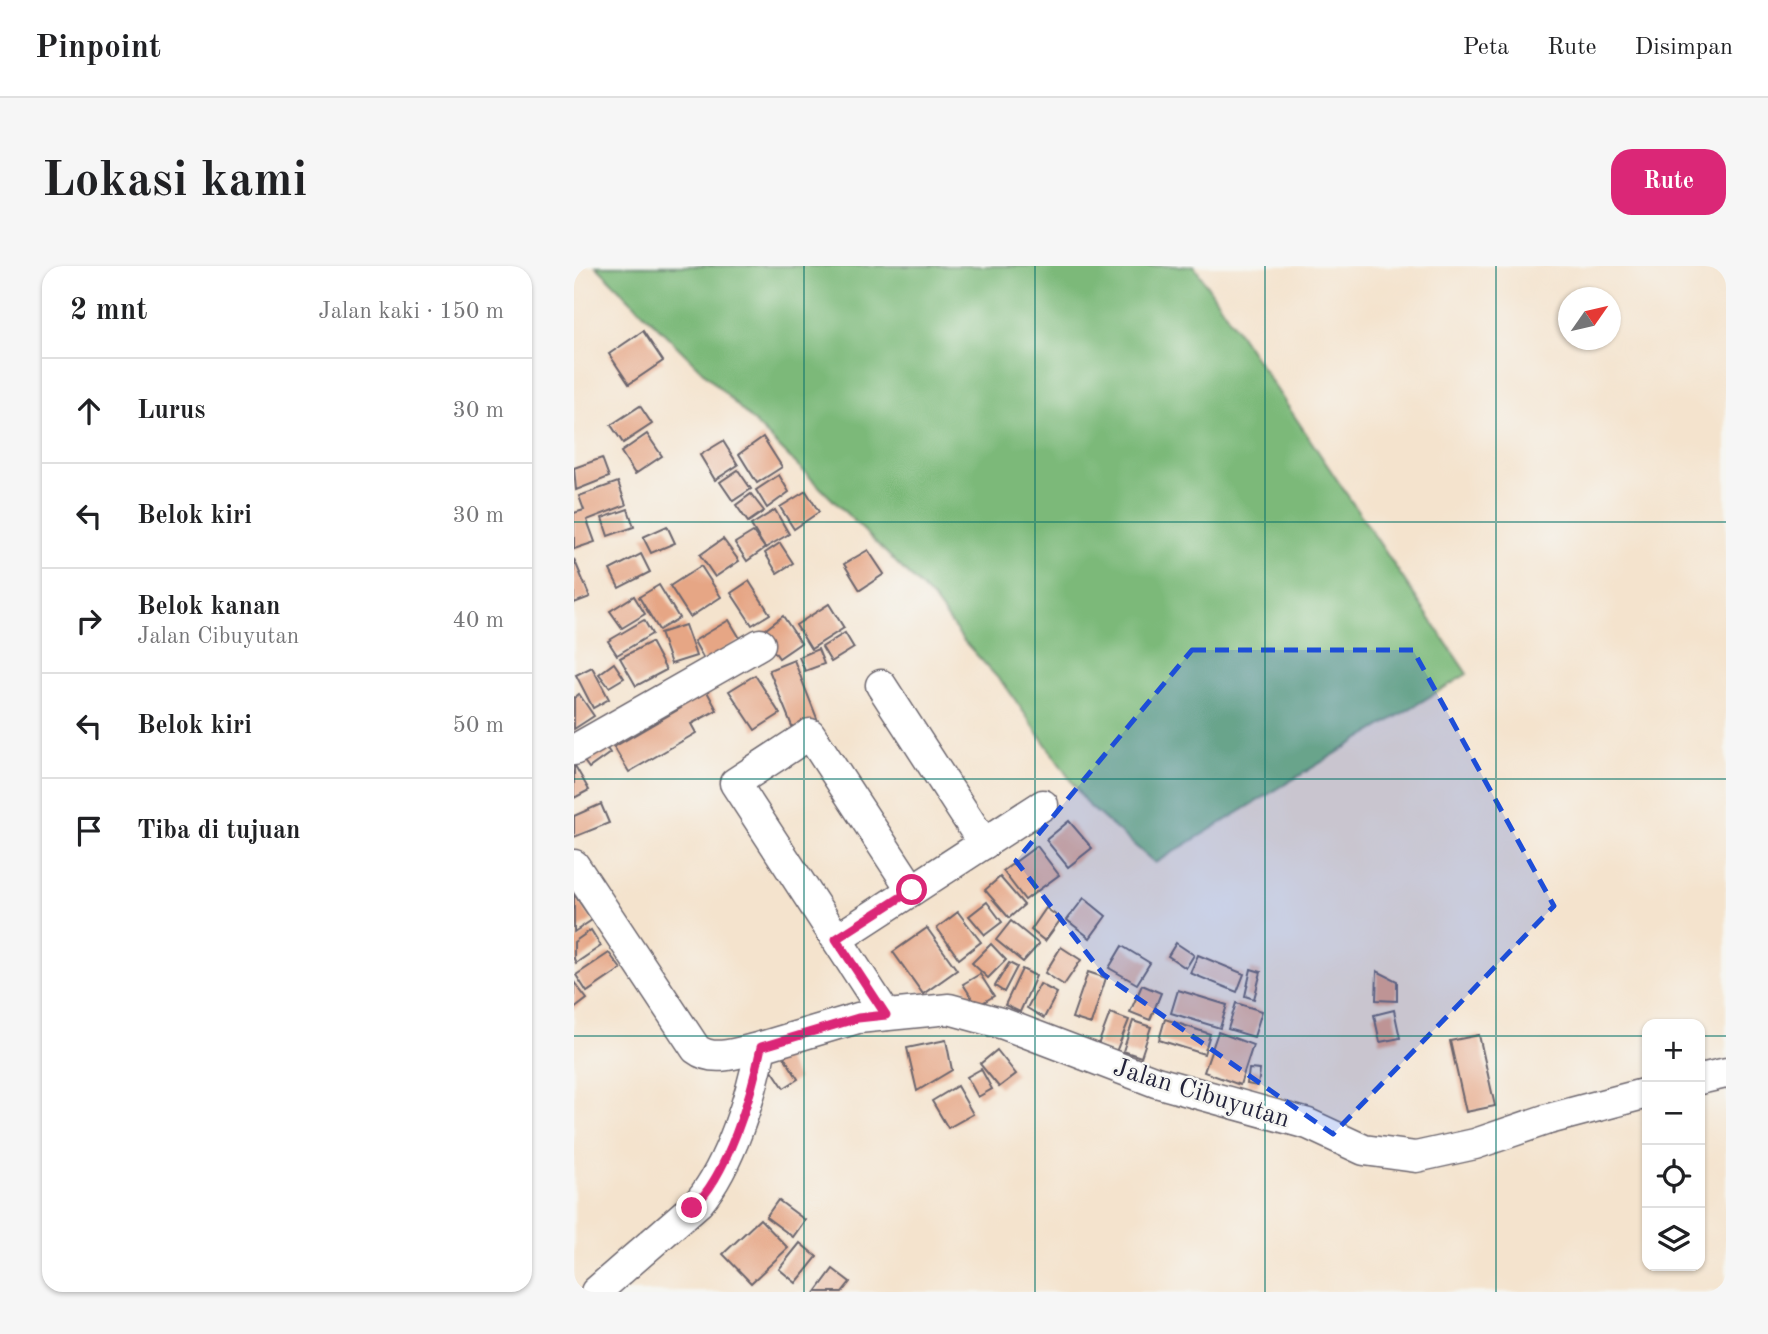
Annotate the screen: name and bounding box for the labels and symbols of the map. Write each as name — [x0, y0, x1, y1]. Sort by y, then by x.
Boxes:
north arrow — [1558, 287, 1621, 350]
route start — [896, 874, 927, 905]
street label: Jalan Cibuyutan — [1110, 1055, 1293, 1133]
route end — [676, 1192, 707, 1223]

